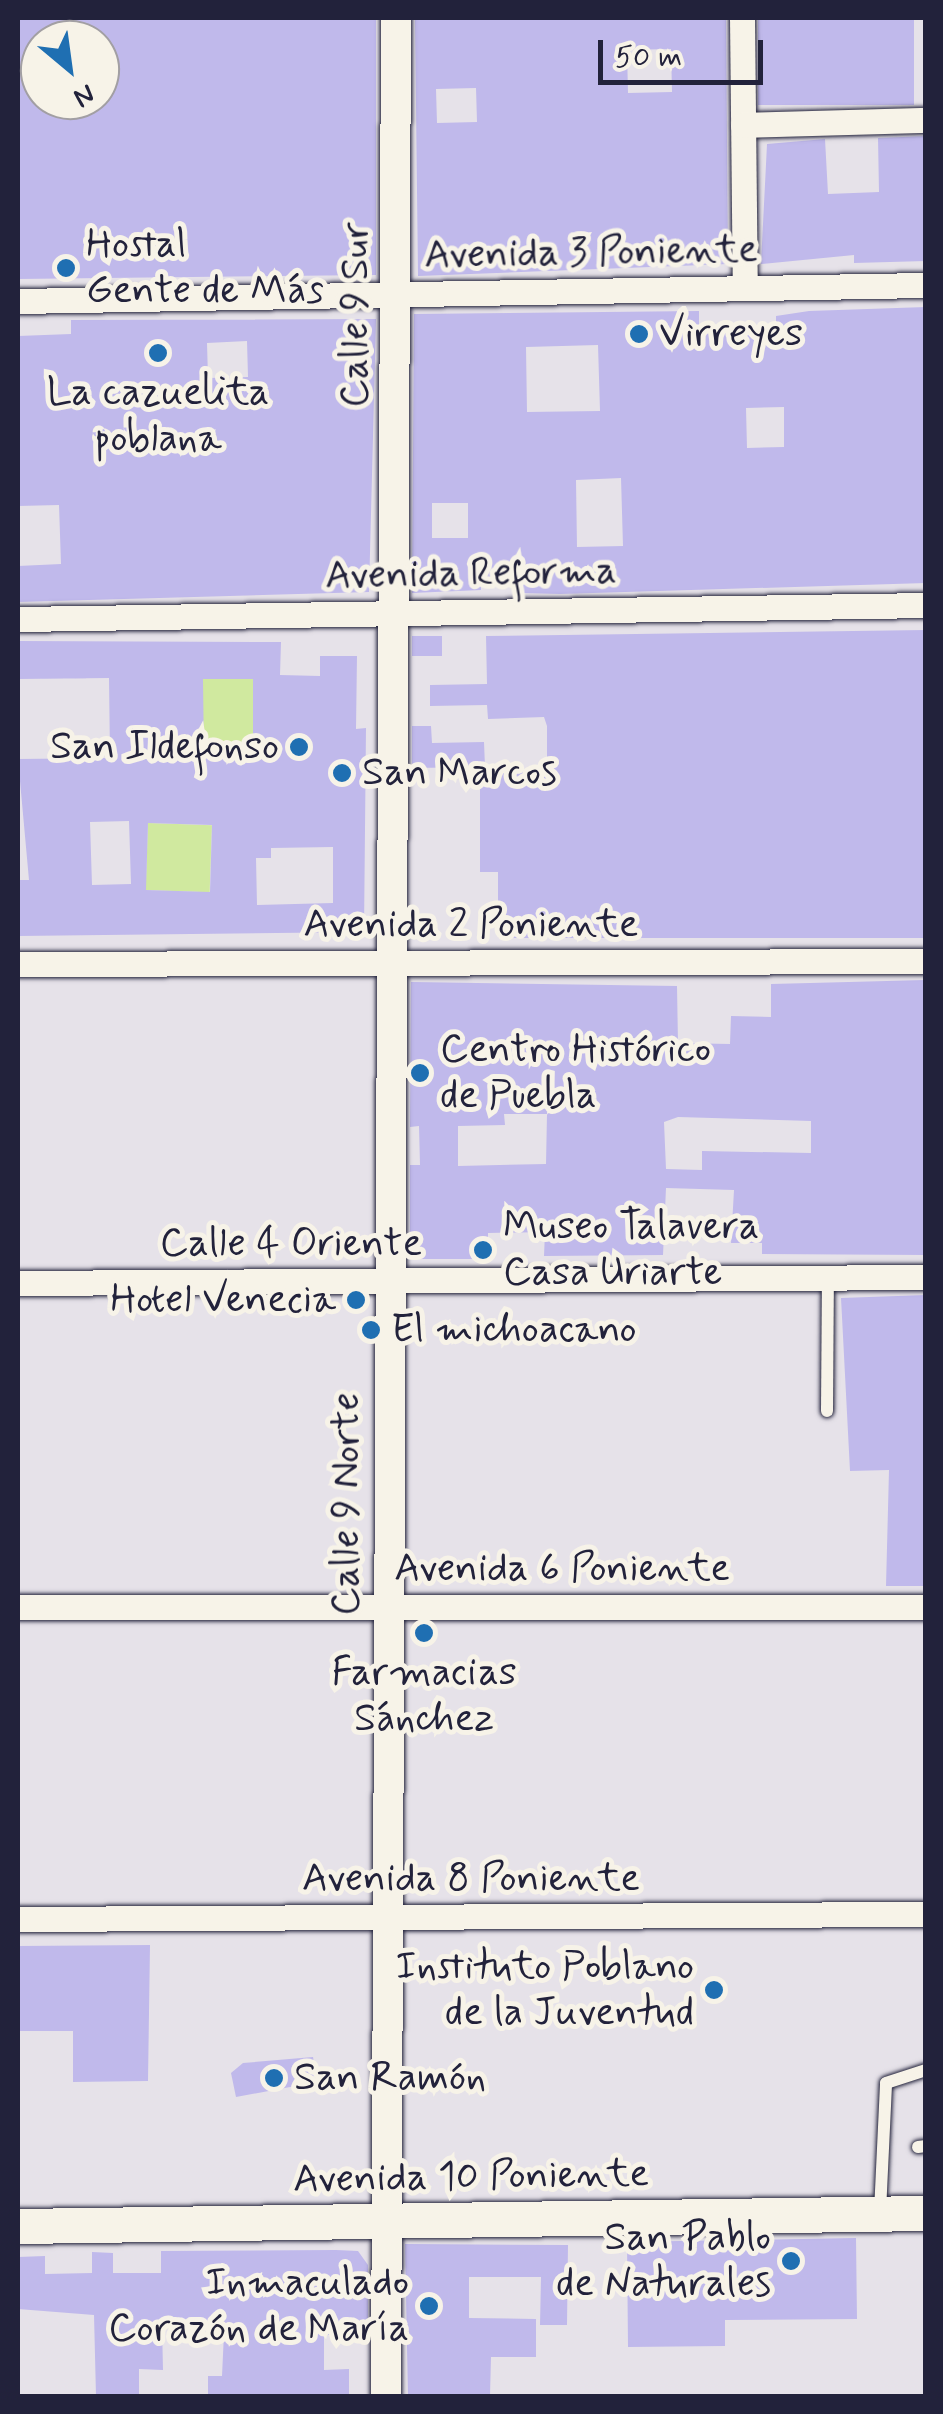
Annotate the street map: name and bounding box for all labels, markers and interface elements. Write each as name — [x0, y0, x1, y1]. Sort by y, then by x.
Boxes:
north arrow — [20, 20, 120, 120]
scale bar — [603, 20, 768, 82]
text: 50 m — [615, 38, 682, 77]
text: N — [67, 74, 101, 116]
place label: Hostal Gente de Más — [86, 221, 322, 315]
street label: Calle 9 Sur — [332, 222, 380, 408]
street label: Avenida 3 Poniente — [424, 226, 758, 280]
marker: Hostal Gente de Más — [55, 257, 77, 279]
place label: Virreyes — [659, 310, 803, 358]
marker: Virreyes — [628, 323, 650, 345]
marker: La cazuelita poblana — [147, 342, 169, 364]
place label: La cazuelita poblana — [51, 369, 265, 463]
street label: Avenida Reforma — [324, 547, 618, 601]
place label: San Ildefonso — [49, 723, 279, 771]
marker: San Ildefonso — [288, 736, 310, 758]
place label: San Marcos — [362, 749, 560, 797]
marker: San Marcos — [331, 762, 353, 784]
street label: Avenida 2 Poniente — [304, 901, 638, 949]
place label: Centro Histórico de Puebla — [440, 1026, 711, 1120]
marker: Centro Histórico de Puebla — [409, 1062, 431, 1084]
place label: Museo Talavera Casa Uriarte — [503, 1203, 759, 1297]
street label: Calle 4 Oriente — [160, 1220, 422, 1268]
marker: Museo Talavera Casa Uriarte — [472, 1239, 494, 1261]
place label: Hotel Venecia — [113, 1276, 336, 1324]
marker: Hotel Venecia — [345, 1289, 367, 1311]
place label: El michoacano — [391, 1306, 630, 1354]
marker: El michoacano — [360, 1319, 382, 1341]
street label: Calle 9 Norte — [323, 1392, 371, 1616]
street label: Avenida 6 Poniente — [394, 1545, 730, 1593]
marker: Farmacias Sánchez — [413, 1622, 435, 1644]
place label: Farmacias Sánchez — [331, 1649, 517, 1743]
street label: Avenida 8 Poniente — [302, 1855, 640, 1903]
place label: Instituto Poblano de la Juventud — [406, 1943, 694, 2037]
marker: Instituto Poblano de la Juventud — [703, 1979, 725, 2001]
place label: San Ramón — [294, 2054, 489, 2102]
marker: San Ramón — [263, 2067, 285, 2089]
street label: Avenida 10 Poniente — [293, 2150, 649, 2204]
place label: San Pablo de Naturales — [555, 2214, 771, 2308]
marker: San Pablo de Naturales — [780, 2250, 802, 2272]
place label: Inmaculado Corazón de María — [108, 2259, 409, 2353]
marker: Inmaculado Corazón de María — [418, 2295, 440, 2317]

